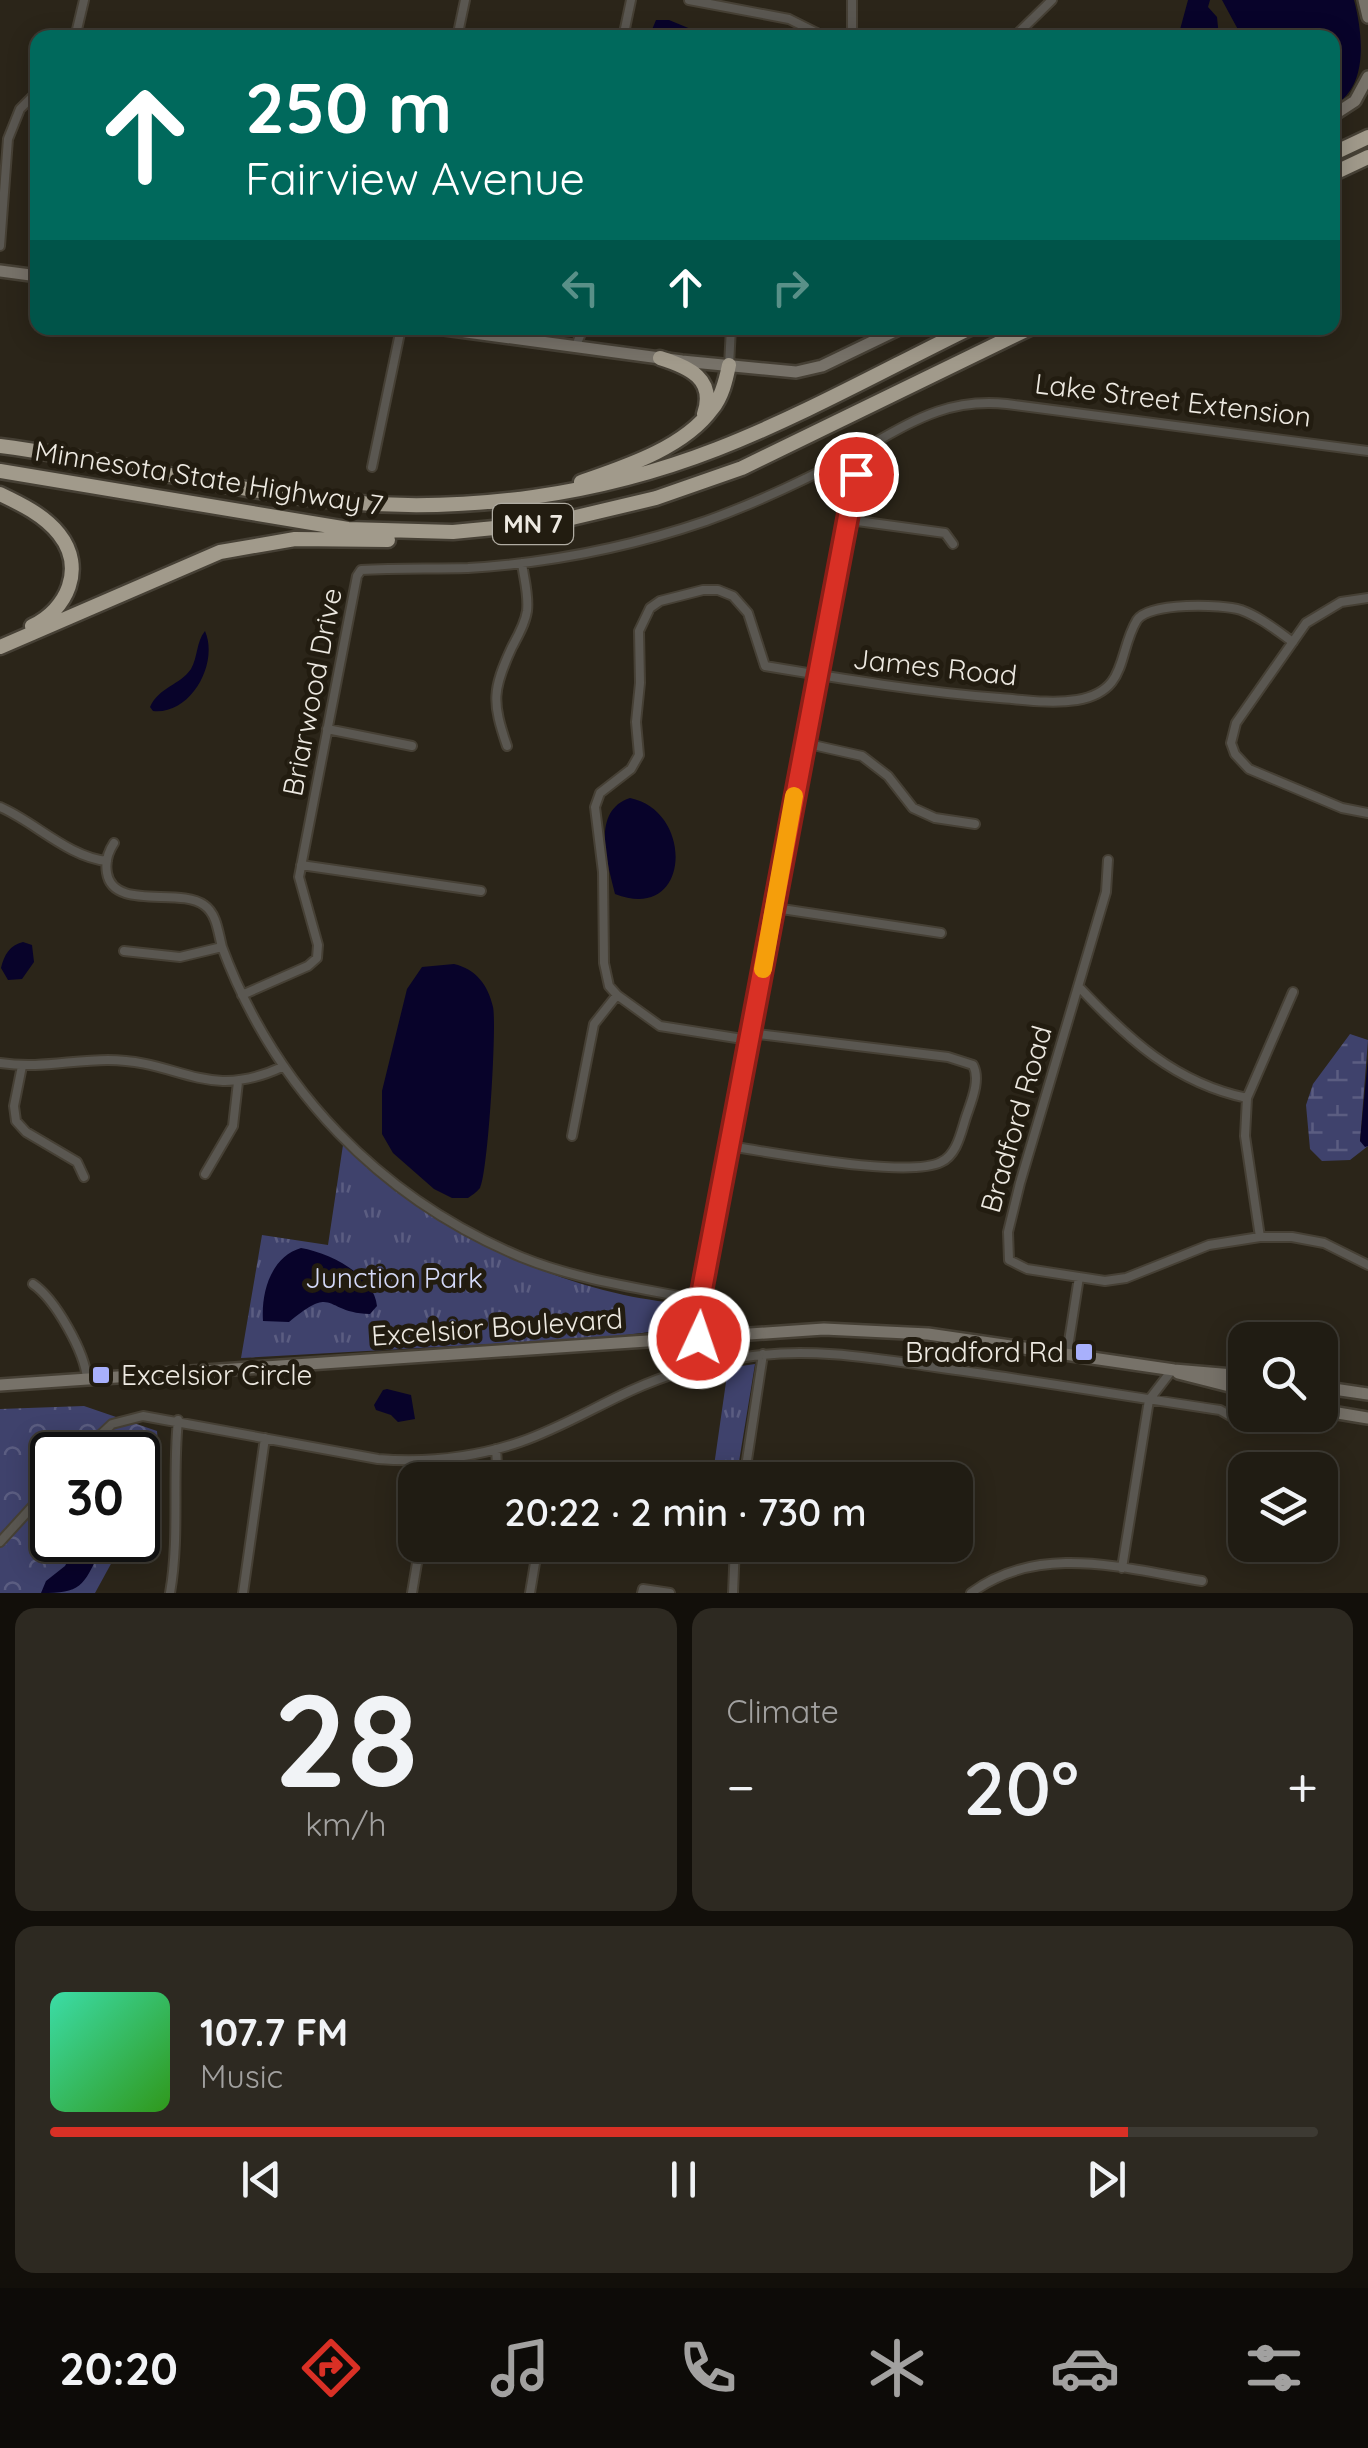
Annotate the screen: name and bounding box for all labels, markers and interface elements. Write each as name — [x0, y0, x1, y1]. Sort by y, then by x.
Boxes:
text: 250 m — [245, 63, 452, 151]
icon: ahead — [80, 70, 210, 200]
text: Fairview Avenue — [245, 150, 585, 206]
icon: left — [553, 260, 608, 315]
icon: ahead — [658, 260, 713, 315]
icon: right — [763, 260, 818, 315]
street label: Lake Street Extension — [1033, 365, 1313, 434]
pin — [814, 432, 899, 517]
street label: Minnesota State Highway 7 — [32, 433, 386, 522]
icon: arrive — [829, 447, 884, 502]
road number: MN 7 — [493, 504, 573, 544]
street label: Briarwood Drive — [274, 585, 349, 799]
street label: James Road — [851, 640, 1019, 693]
street label: Bradford Road — [972, 1021, 1059, 1216]
park label: Junction Park — [305, 1260, 483, 1295]
position arrow — [647, 1286, 751, 1390]
street label: Excelsior Boulevard — [370, 1300, 624, 1353]
map controls — [1228, 1322, 1338, 1562]
button: search — [1228, 1322, 1338, 1432]
place label: Bradford Rd — [905, 1334, 1064, 1369]
marker: Bradford Rd — [1073, 1341, 1095, 1363]
place label: Excelsior Circle — [121, 1357, 312, 1392]
marker: Excelsior Circle — [90, 1364, 112, 1386]
speed limit sign: 30 — [30, 1432, 160, 1562]
button: layers — [1228, 1452, 1338, 1562]
text: 20:22 · 2 min · 730 m — [504, 1488, 867, 1536]
text: 28 — [273, 1657, 418, 1820]
text: Climate — [727, 1691, 839, 1731]
text: 20° — [963, 1740, 1079, 1834]
text: − — [727, 1752, 755, 1821]
text: + — [1287, 1752, 1318, 1821]
text: km/h — [305, 1804, 386, 1844]
text: 107.7 FM — [200, 2008, 348, 2056]
text: Music — [200, 2056, 283, 2096]
icon: previous — [234, 2152, 289, 2207]
icon: pause — [656, 2152, 711, 2207]
icon: next — [1079, 2152, 1134, 2207]
icon: directions — [296, 2333, 366, 2403]
icon: music — [485, 2333, 555, 2403]
icon: phone — [673, 2333, 743, 2403]
icon: climate — [862, 2333, 932, 2403]
icon: car — [1050, 2333, 1120, 2403]
icon: filters — [1239, 2333, 1309, 2403]
text: 20:20 — [59, 2340, 178, 2396]

